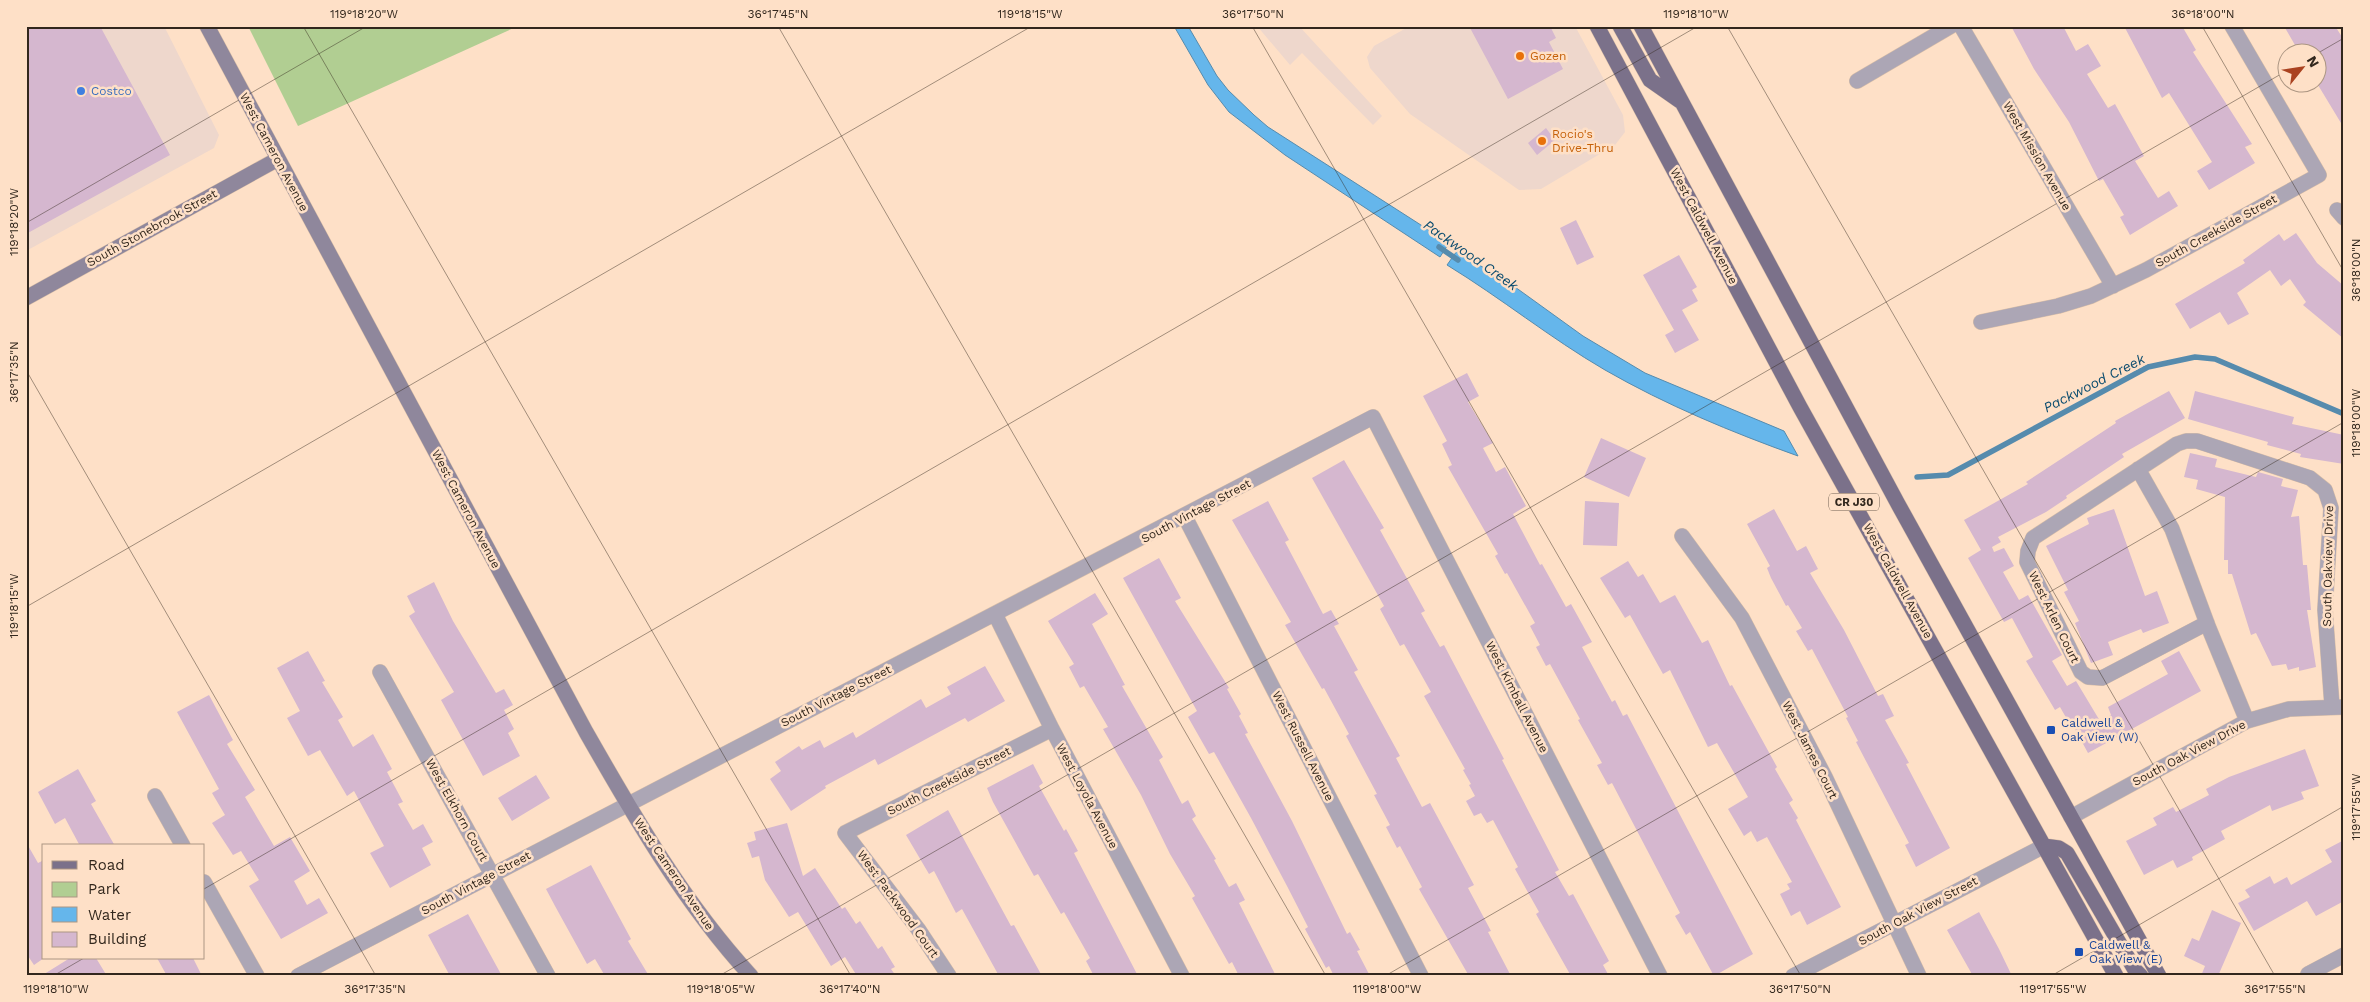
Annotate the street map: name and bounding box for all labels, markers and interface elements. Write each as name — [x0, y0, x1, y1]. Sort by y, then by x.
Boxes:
text: 119°18'20"W — [330, 7, 398, 21]
text: 36°17'45"N — [748, 7, 808, 21]
text: 119°18'15"W — [997, 7, 1063, 21]
text: 36°17'50"N — [1222, 7, 1284, 21]
text: 119°18'10"W — [1663, 7, 1729, 21]
text: 36°18'00"N — [2171, 7, 2235, 21]
north arrow — [2278, 42, 2328, 92]
place label: Gozen — [1530, 49, 1566, 63]
marker: Gozen — [1514, 50, 1526, 62]
text: N — [2304, 53, 2323, 70]
place label: Costco — [91, 84, 132, 98]
marker: Costco — [75, 85, 87, 97]
street label: West Cameron Avenue — [237, 90, 311, 214]
street label: West Mission Avenue — [2000, 99, 2074, 213]
place label: Rocio's Drive-Thru — [1552, 127, 1614, 155]
marker: Rocio's Drive-Thru — [1536, 135, 1548, 147]
street label: West Caldwell Avenue — [1667, 166, 1741, 286]
street label: South Stonebrook Street — [85, 186, 219, 270]
text: 119°18'20"W — [7, 188, 21, 256]
street label: South Creekside Street — [2153, 192, 2279, 270]
water label: Packwood Creek — [1421, 216, 1522, 294]
text: 36°18'00"N — [2349, 238, 2363, 302]
text: 36°17'35"N — [7, 341, 21, 403]
water label: Packwood Creek — [2041, 350, 2148, 415]
text: 119°18'00"W — [2349, 388, 2363, 457]
street label: West Cameron Avenue — [429, 447, 503, 571]
street label: South Vintage Street — [1139, 476, 1253, 546]
road number: CR J30 — [1829, 494, 1879, 511]
street label: South Oakview Drive — [2320, 505, 2336, 627]
street label: West Caldwell Avenue — [1860, 521, 1936, 641]
street label: West Arlen Court — [2026, 569, 2082, 665]
text: 119°18'15"W — [7, 573, 21, 639]
street label: West Kimball Avenue — [1483, 639, 1551, 755]
street label: South Vintage Street — [778, 662, 894, 730]
street label: West Russell Avenue — [1269, 689, 1337, 803]
street label: West James Court — [1779, 699, 1841, 801]
place label: Caldwell & Oak View (W) — [2061, 716, 2139, 744]
street label: South Oak View Drive — [2130, 717, 2248, 789]
marker: Caldwell & Oak View (W) — [2045, 724, 2057, 736]
street label: West Loyola Avenue — [1053, 741, 1121, 851]
street label: South Creekside Street — [885, 744, 1013, 818]
street label: West Elkhorn Court — [423, 756, 491, 864]
text: 119°17'55"W — [2349, 773, 2363, 840]
street label: West Cameron Avenue — [631, 815, 717, 933]
legend — [42, 844, 205, 960]
street label: South Vintage Street — [419, 848, 533, 918]
street label: West Packwood Court — [854, 848, 942, 960]
text: Road — [88, 856, 125, 874]
street label: South Oak View Street — [1856, 874, 1980, 948]
text: Park — [88, 880, 121, 898]
text: Water — [88, 906, 131, 924]
text: Building — [88, 930, 146, 948]
place label: Caldwell & Oak View (E) — [2089, 938, 2163, 966]
marker: Caldwell & Oak View (E) — [2073, 946, 2085, 958]
text: 119°18'10"W — [23, 982, 89, 996]
text: 36°17'35"N — [344, 982, 406, 996]
text: 119°18'05"W — [687, 982, 755, 996]
text: 36°17'40"N — [819, 982, 881, 996]
text: 119°18'00"W — [1353, 982, 1422, 996]
text: 36°17'50"N — [1769, 982, 1831, 996]
text: 119°17'55"W — [2020, 982, 2087, 996]
text: 36°17'55"N — [2244, 982, 2306, 996]

